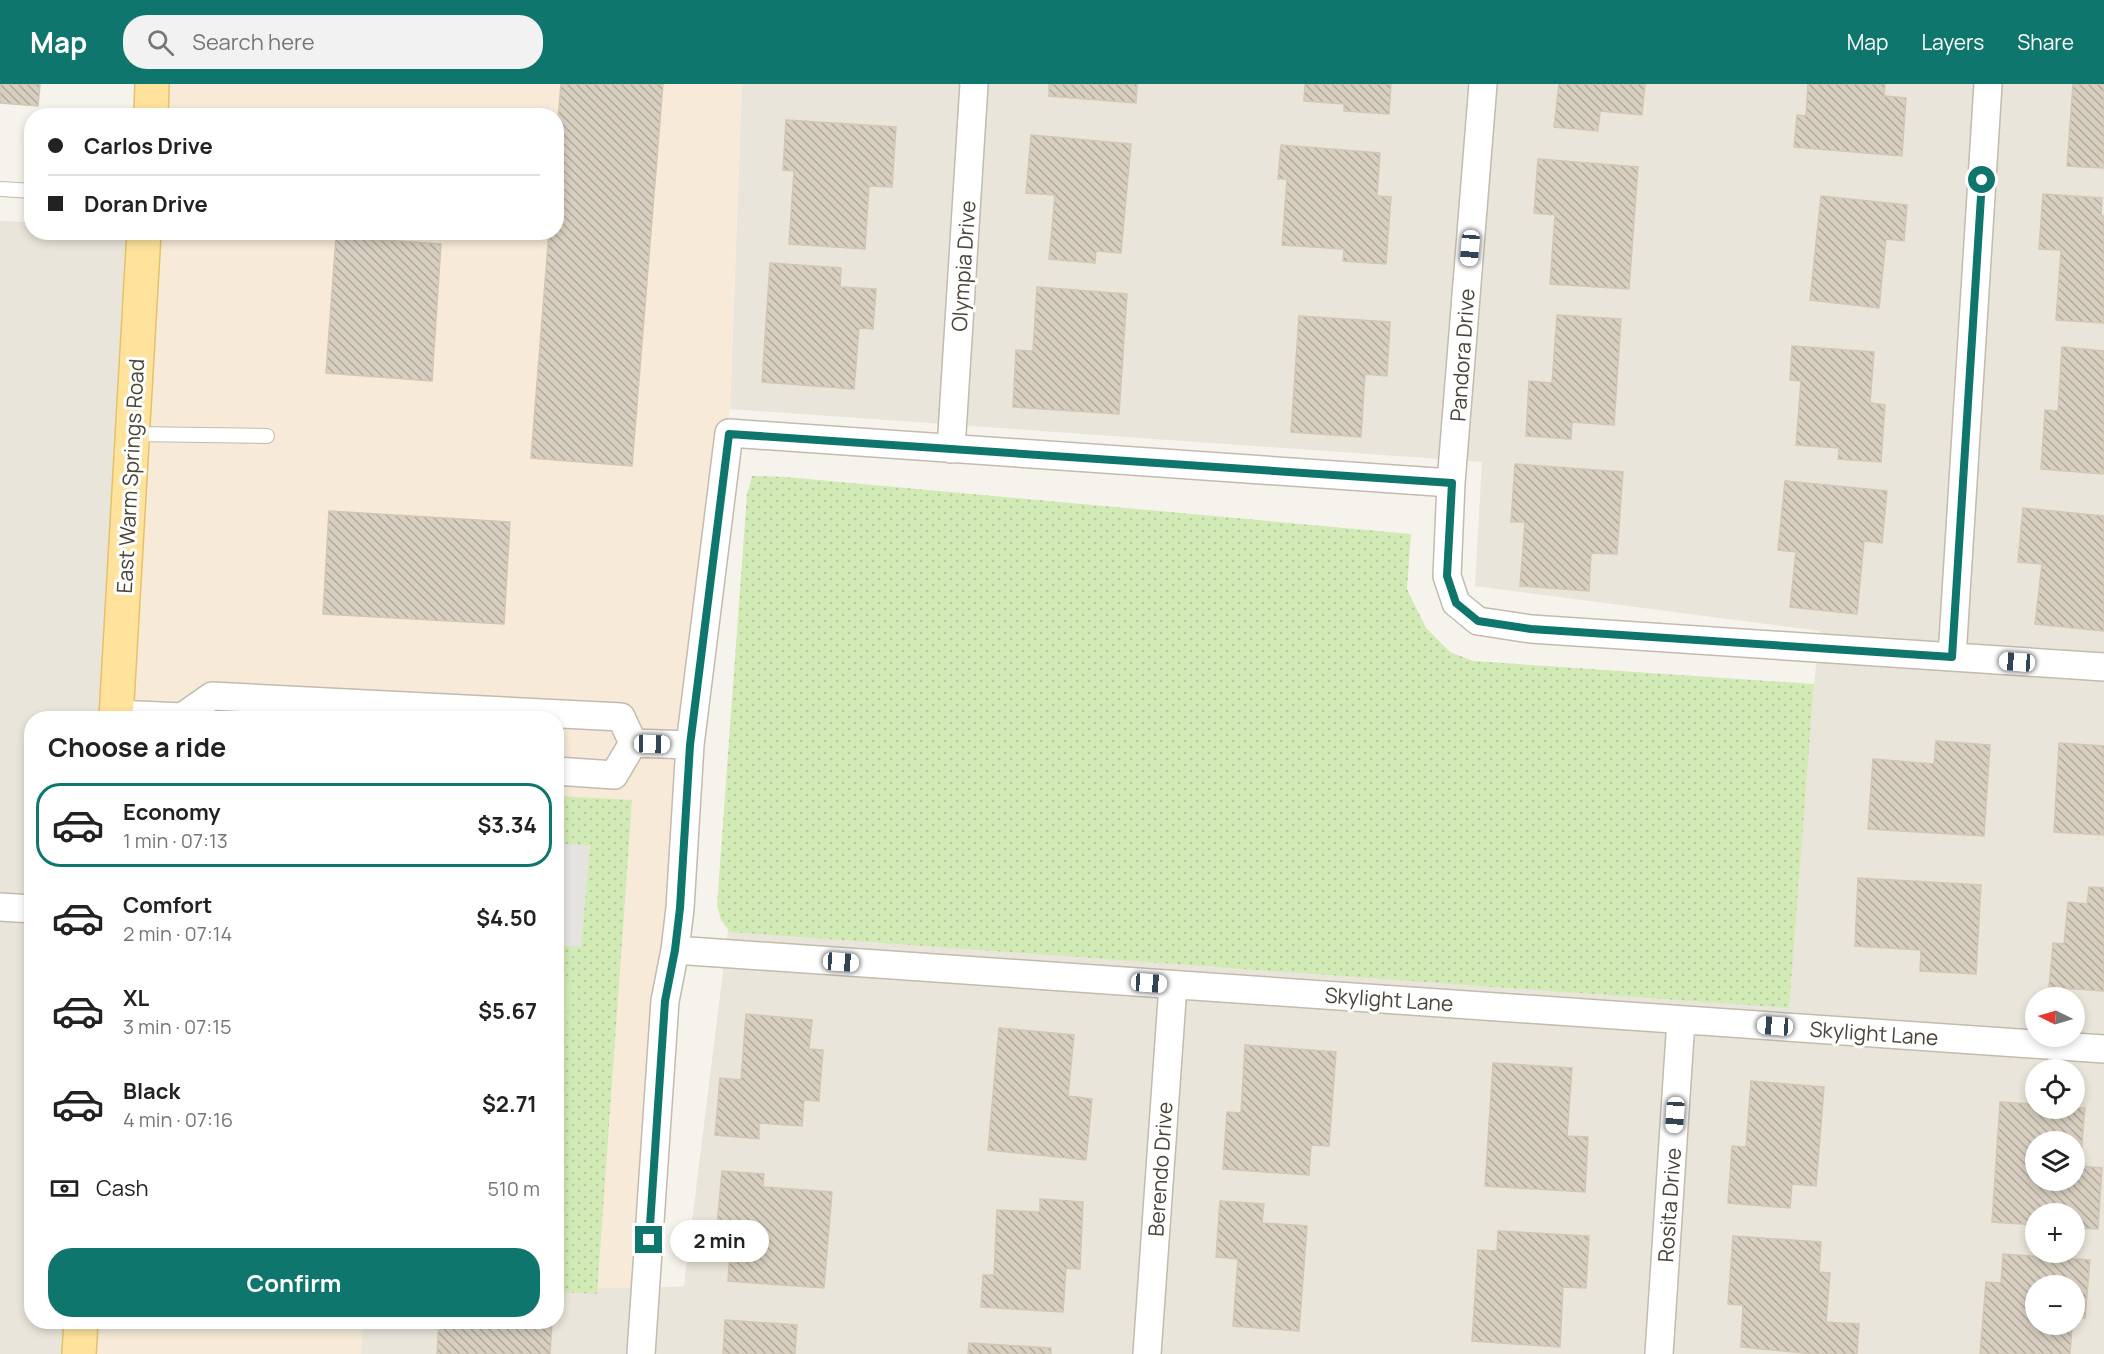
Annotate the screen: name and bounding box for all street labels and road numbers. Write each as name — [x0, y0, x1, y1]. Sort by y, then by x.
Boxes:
street label: Olympia Drive — [944, 200, 982, 332]
street label: Pandora Drive — [1443, 288, 1481, 422]
street label: East Warm Springs Road — [110, 358, 150, 594]
street label: Skylight Lane — [1324, 981, 1454, 1017]
street label: Skylight Lane — [1809, 1015, 1939, 1051]
street label: Berendo Drive — [1141, 1101, 1179, 1237]
street label: Rosita Drive — [1651, 1147, 1687, 1263]

